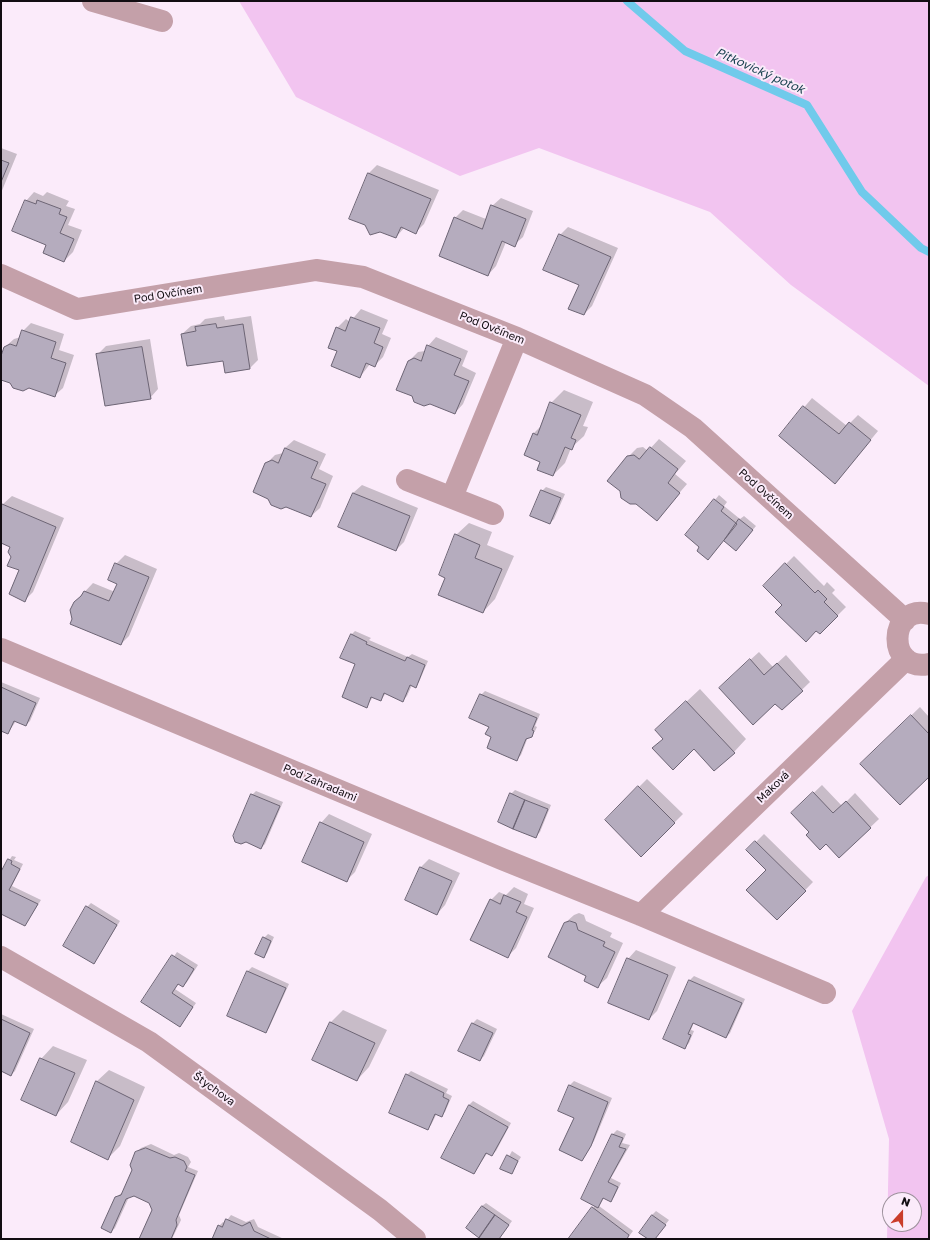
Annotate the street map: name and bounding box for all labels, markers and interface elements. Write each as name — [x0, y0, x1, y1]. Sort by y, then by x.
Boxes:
water label: Pitkovický potok — [713, 45, 807, 97]
street label: Pod Ovčínem — [133, 282, 203, 306]
street label: Pod Ovčínem — [457, 309, 527, 347]
street label: Pod Ovčínem — [736, 466, 796, 522]
street label: Pod Zahradami — [281, 762, 359, 804]
street label: Maková — [754, 768, 792, 806]
street label: Štychova — [190, 1069, 238, 1109]
north arrow — [882, 1192, 922, 1232]
text: N — [900, 1194, 912, 1209]

